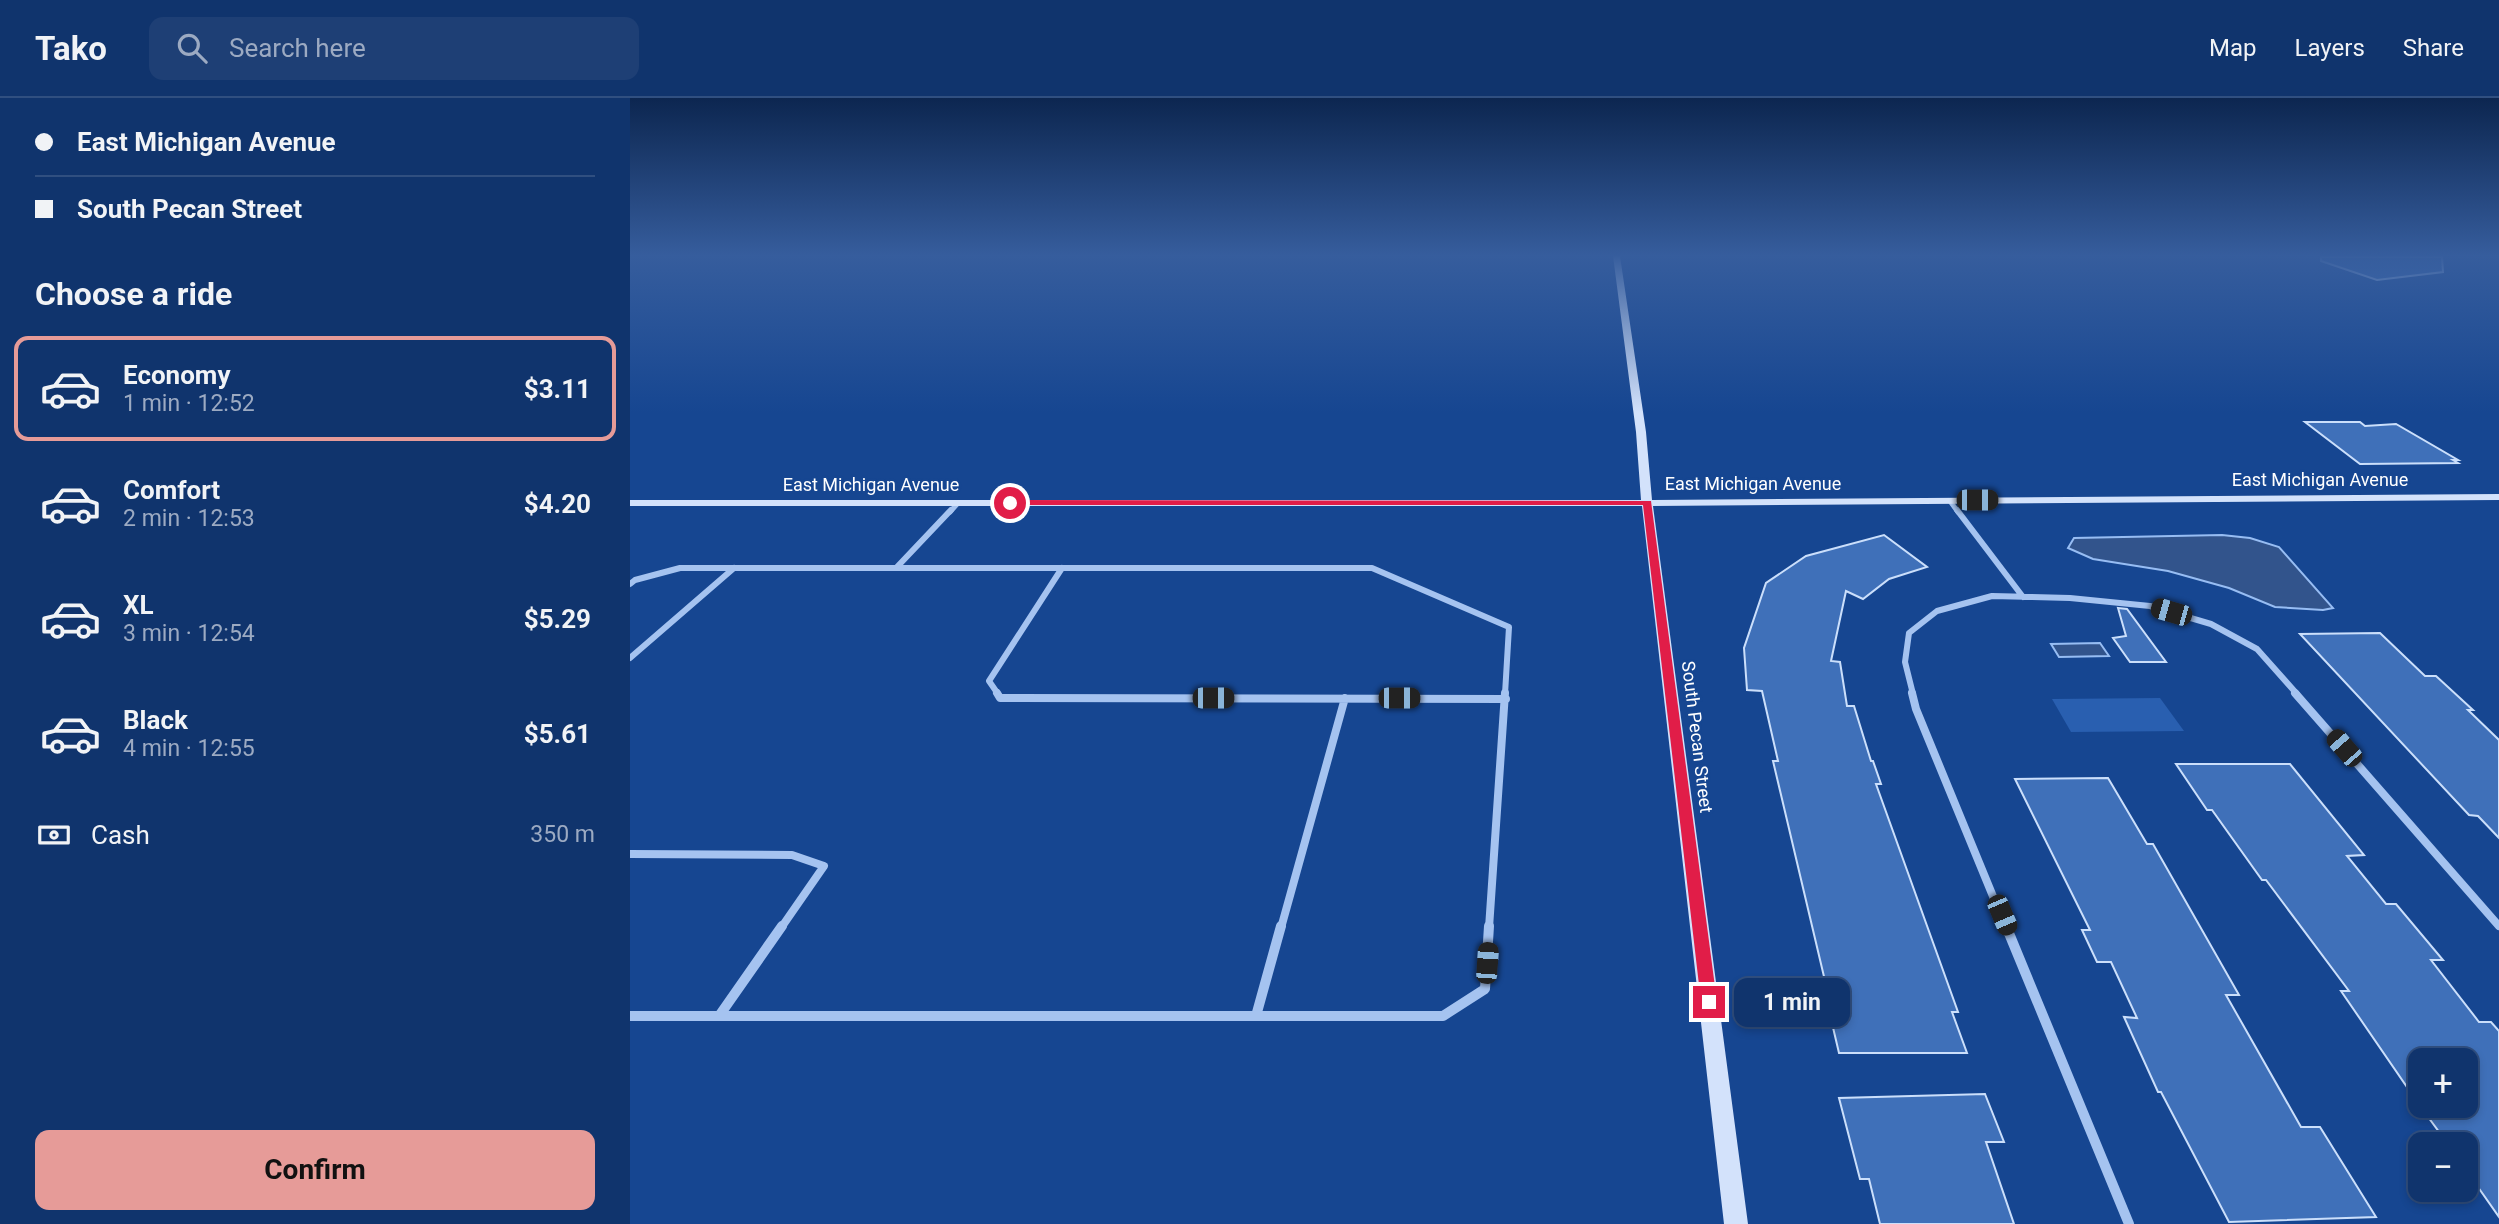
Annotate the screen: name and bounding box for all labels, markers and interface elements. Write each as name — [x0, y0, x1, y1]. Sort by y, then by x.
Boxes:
search box — [149, 17, 639, 80]
text: Tako — [35, 29, 107, 68]
icon: search — [173, 29, 211, 67]
text: Search here — [229, 33, 366, 63]
text: Map — [2209, 34, 2257, 62]
text: Layers — [2295, 34, 2365, 62]
text: Share — [2403, 34, 2464, 62]
text: East Michigan Avenue — [77, 127, 336, 157]
text: South Pecan Street — [77, 194, 302, 224]
text: Choose a ride — [35, 275, 232, 313]
icon: car — [39, 357, 102, 420]
text: Economy — [123, 360, 230, 390]
text: $3.11 — [524, 374, 591, 404]
text: 1 min · 12:52 — [123, 390, 255, 417]
street label: East Michigan Avenue — [2232, 469, 2408, 490]
icon: car — [39, 472, 102, 535]
street label: East Michigan Avenue — [1665, 473, 1841, 494]
street label: East Michigan Avenue — [783, 474, 959, 495]
text: Comfort — [123, 475, 220, 505]
route start — [994, 487, 1026, 519]
text: $4.20 — [524, 489, 591, 519]
car — [1957, 490, 1999, 511]
text: 2 min · 12:53 — [123, 505, 255, 532]
icon: car — [39, 587, 102, 650]
text: XL — [123, 590, 154, 620]
car — [2148, 596, 2195, 628]
text: $5.29 — [524, 604, 591, 634]
text: 3 min · 12:54 — [123, 620, 255, 647]
street label: South Pecan Street — [1678, 660, 1717, 814]
car — [1193, 688, 1235, 709]
car — [1379, 688, 1421, 709]
icon: car — [39, 702, 102, 765]
text: Black — [123, 705, 188, 735]
text: $5.61 — [524, 719, 591, 749]
car — [2323, 725, 2366, 771]
text: 4 min · 12:55 — [123, 735, 255, 762]
icon: cash — [35, 816, 73, 854]
text: Cash — [91, 820, 150, 850]
text: 350 m — [530, 821, 595, 848]
car — [1985, 892, 2020, 938]
car — [1476, 941, 1499, 985]
callout: 1 min — [1734, 978, 1849, 1026]
route end — [1693, 986, 1725, 1018]
text: 1 min — [1763, 989, 1821, 1016]
map controls — [2408, 1048, 2478, 1202]
button: + — [2408, 1048, 2478, 1118]
button: Confirm — [35, 1130, 595, 1210]
button: − — [2408, 1132, 2478, 1202]

